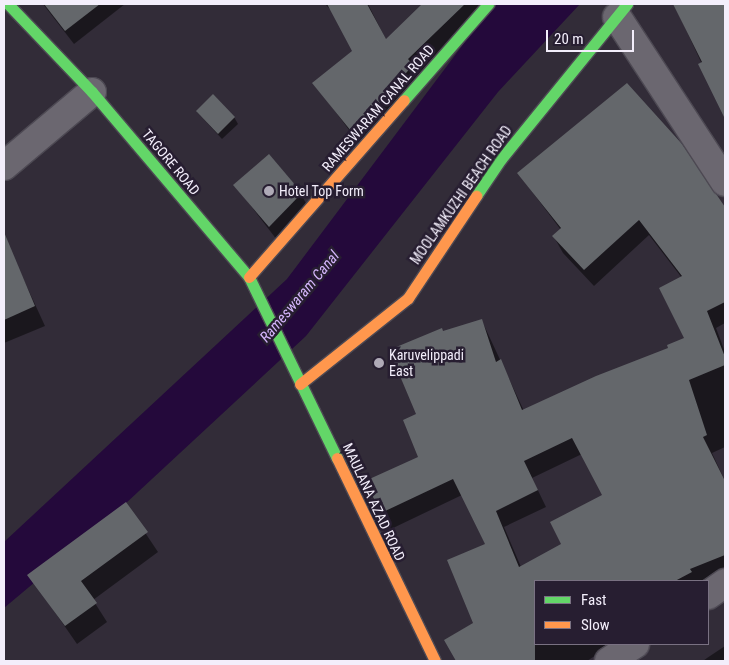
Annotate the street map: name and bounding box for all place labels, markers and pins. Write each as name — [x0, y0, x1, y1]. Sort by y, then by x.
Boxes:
place label: Hotel Top Form — [279, 183, 364, 199]
marker: Hotel Top Form — [263, 185, 275, 197]
place label: Karuvelippadi East — [389, 347, 464, 380]
marker: Karuvelippadi East — [373, 357, 385, 369]

